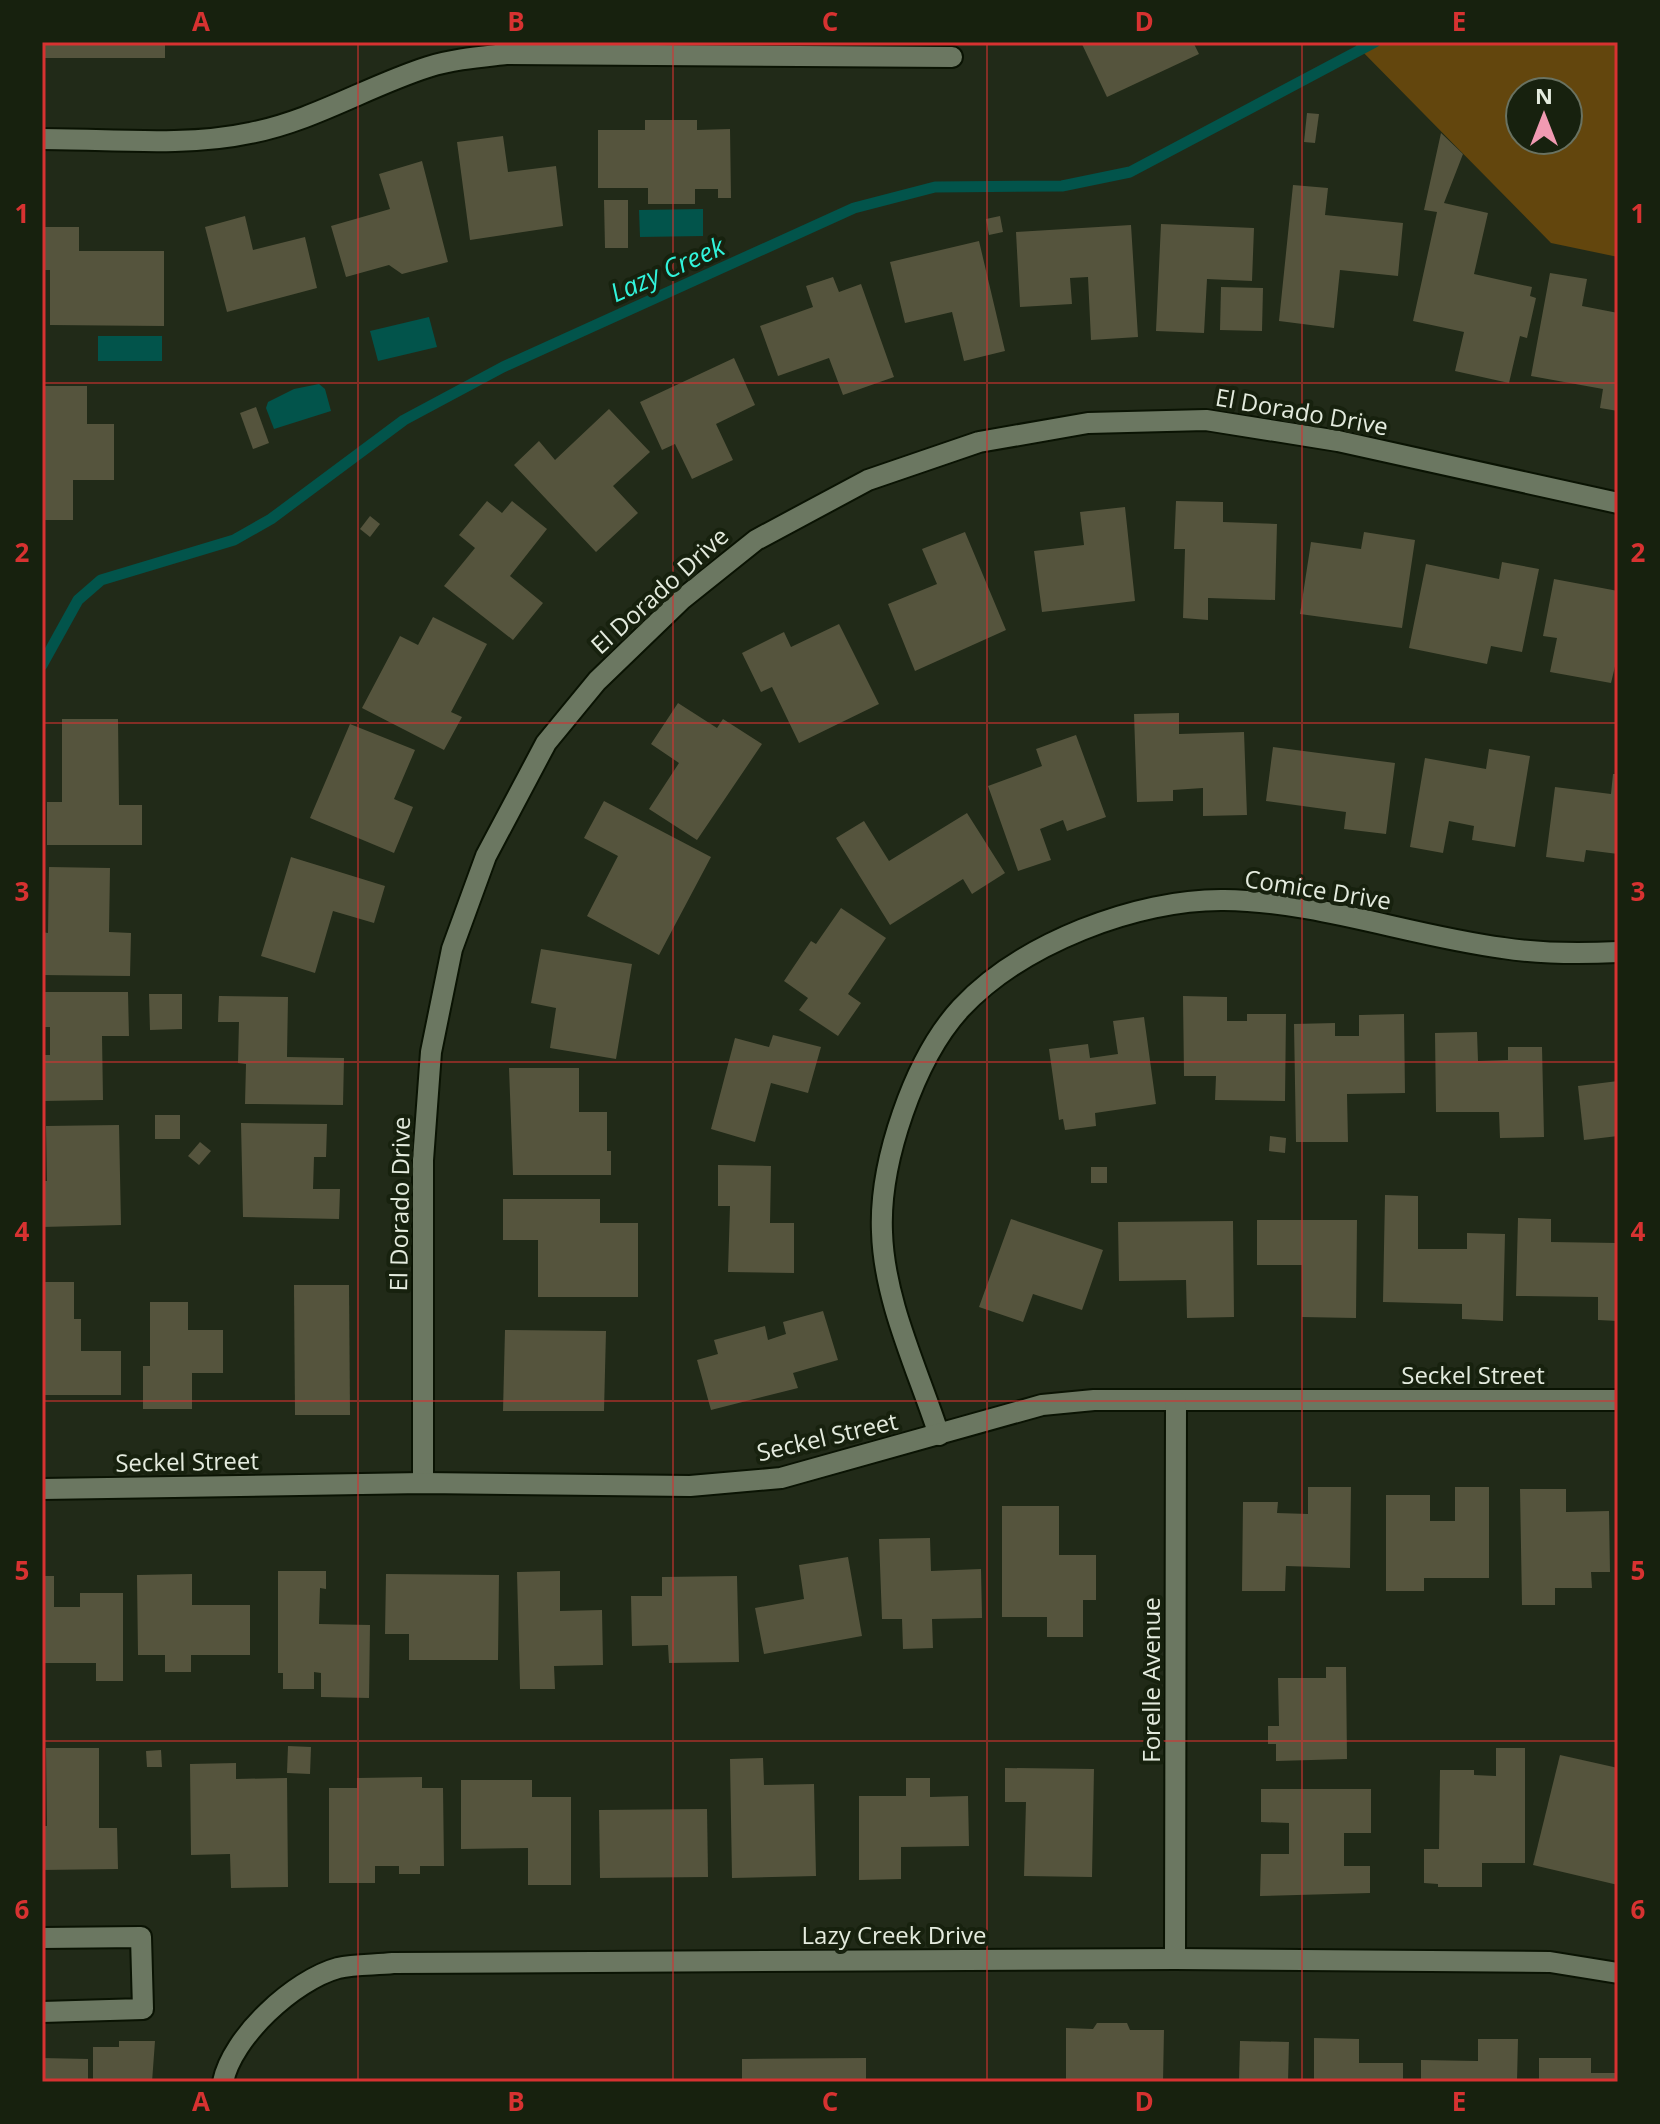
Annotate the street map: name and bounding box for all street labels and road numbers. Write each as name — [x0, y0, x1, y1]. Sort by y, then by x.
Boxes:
street label: El Dorado Drive — [1213, 380, 1391, 442]
street label: El Dorado Drive — [583, 519, 735, 661]
street label: Comice Drive — [1242, 861, 1394, 917]
street label: El Dorado Drive — [381, 1116, 417, 1292]
street label: Seckel Street — [1401, 1358, 1545, 1391]
street label: Seckel Street — [753, 1404, 901, 1468]
street label: Seckel Street — [115, 1443, 259, 1479]
street label: Forelle Avenue — [1134, 1597, 1167, 1763]
street label: Lazy Creek Drive — [802, 1918, 986, 1951]

